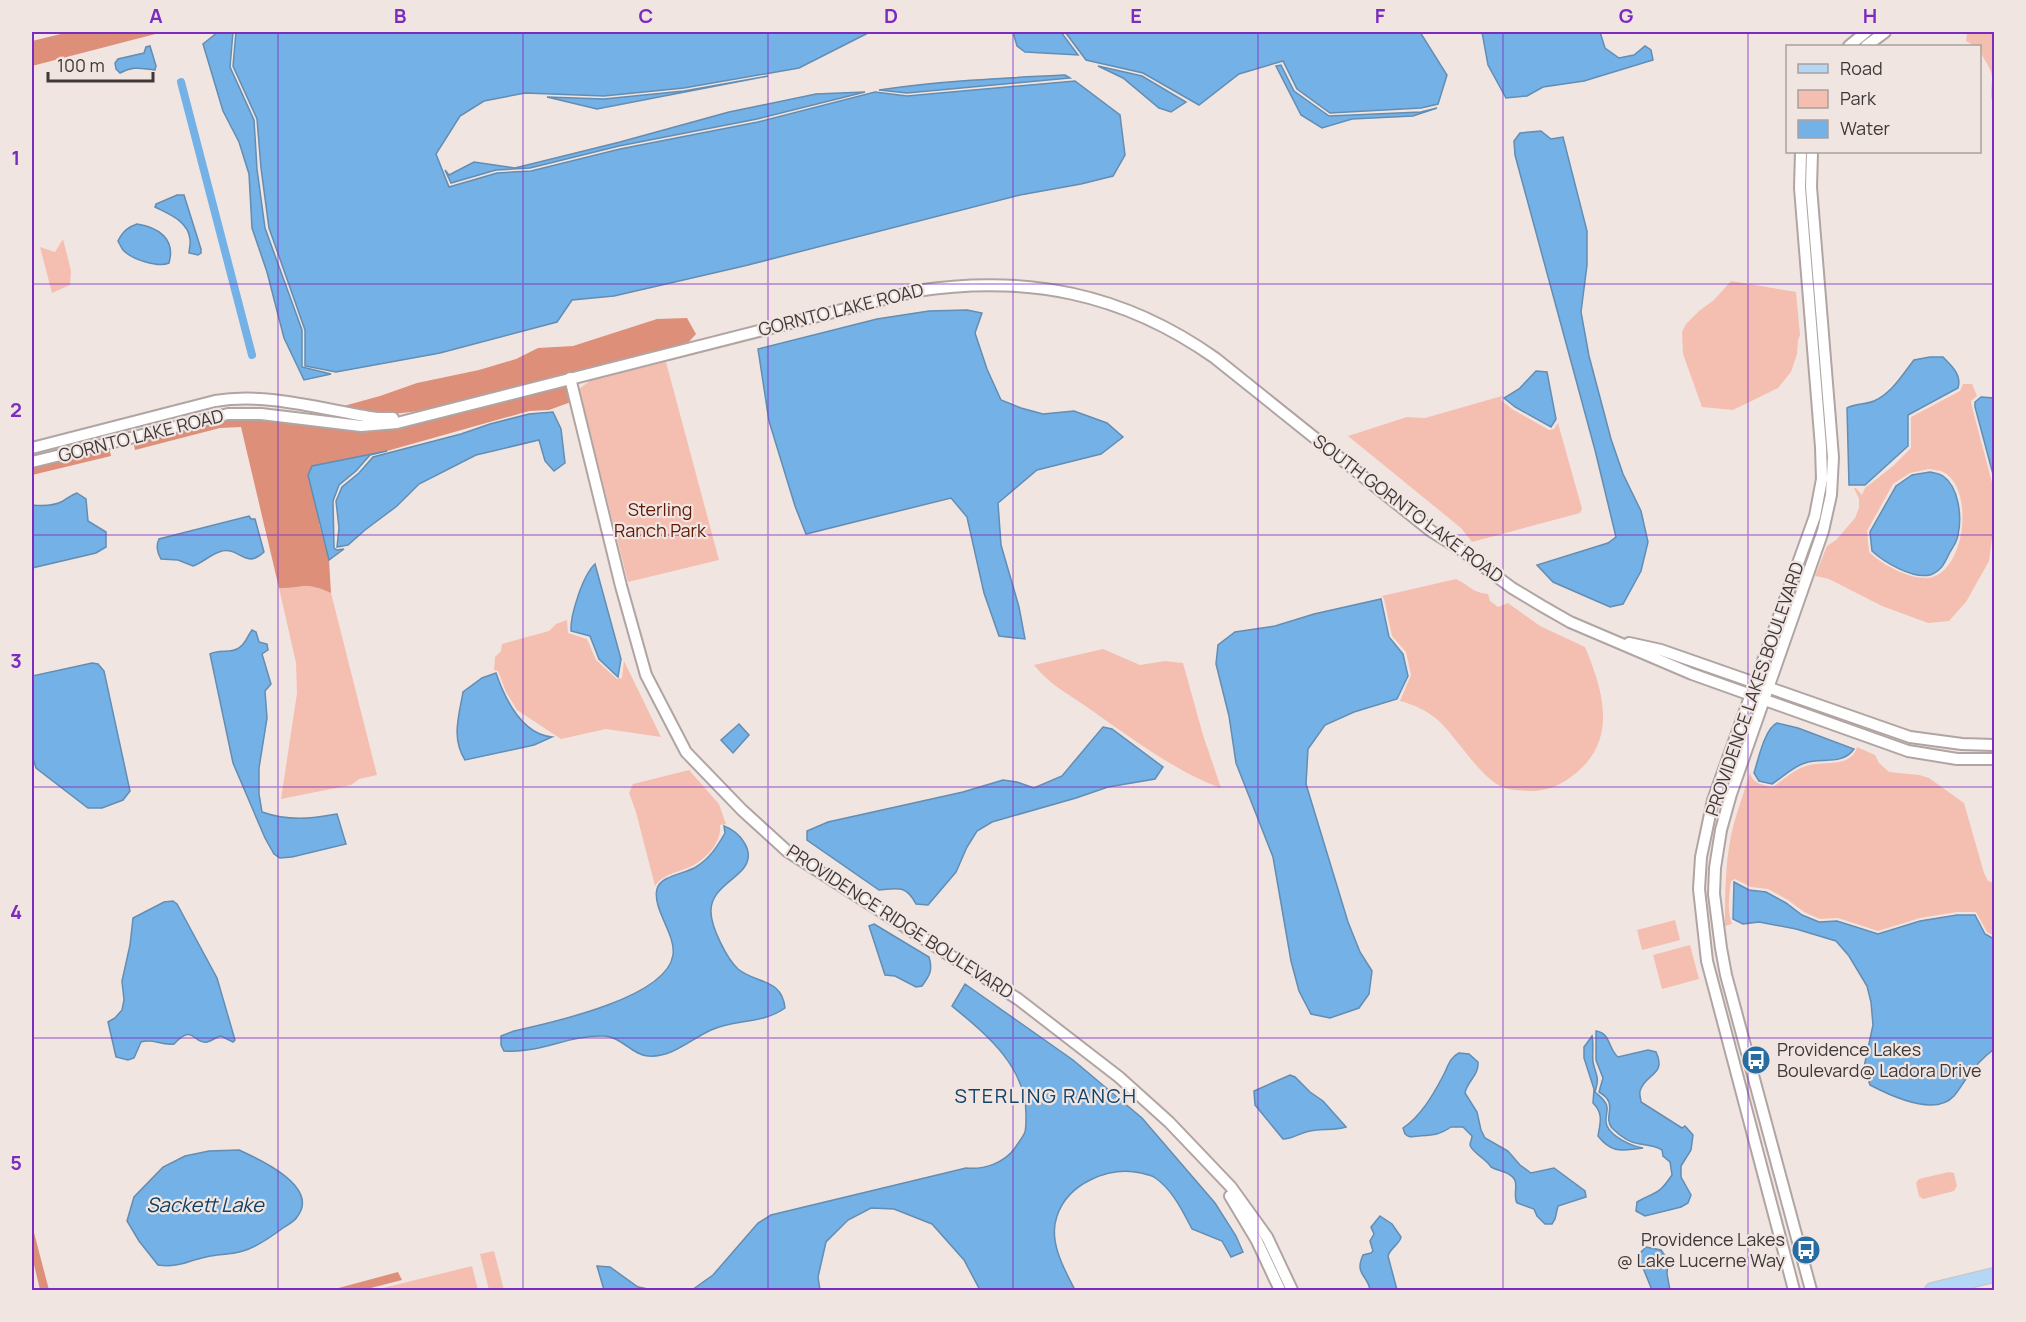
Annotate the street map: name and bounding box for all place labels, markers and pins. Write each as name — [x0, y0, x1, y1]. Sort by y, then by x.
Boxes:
place label: Providence Lakes Boulevard@ Ladora Drive — [1777, 1037, 1982, 1082]
bus stop icon: Providence Lakes Boulevard@ Ladora Drive — [1740, 1044, 1772, 1076]
place label: Providence Lakes @ Lake Lucerne Way — [1617, 1227, 1785, 1272]
bus stop icon: Providence Lakes @ Lake Lucerne Way — [1790, 1234, 1822, 1266]

